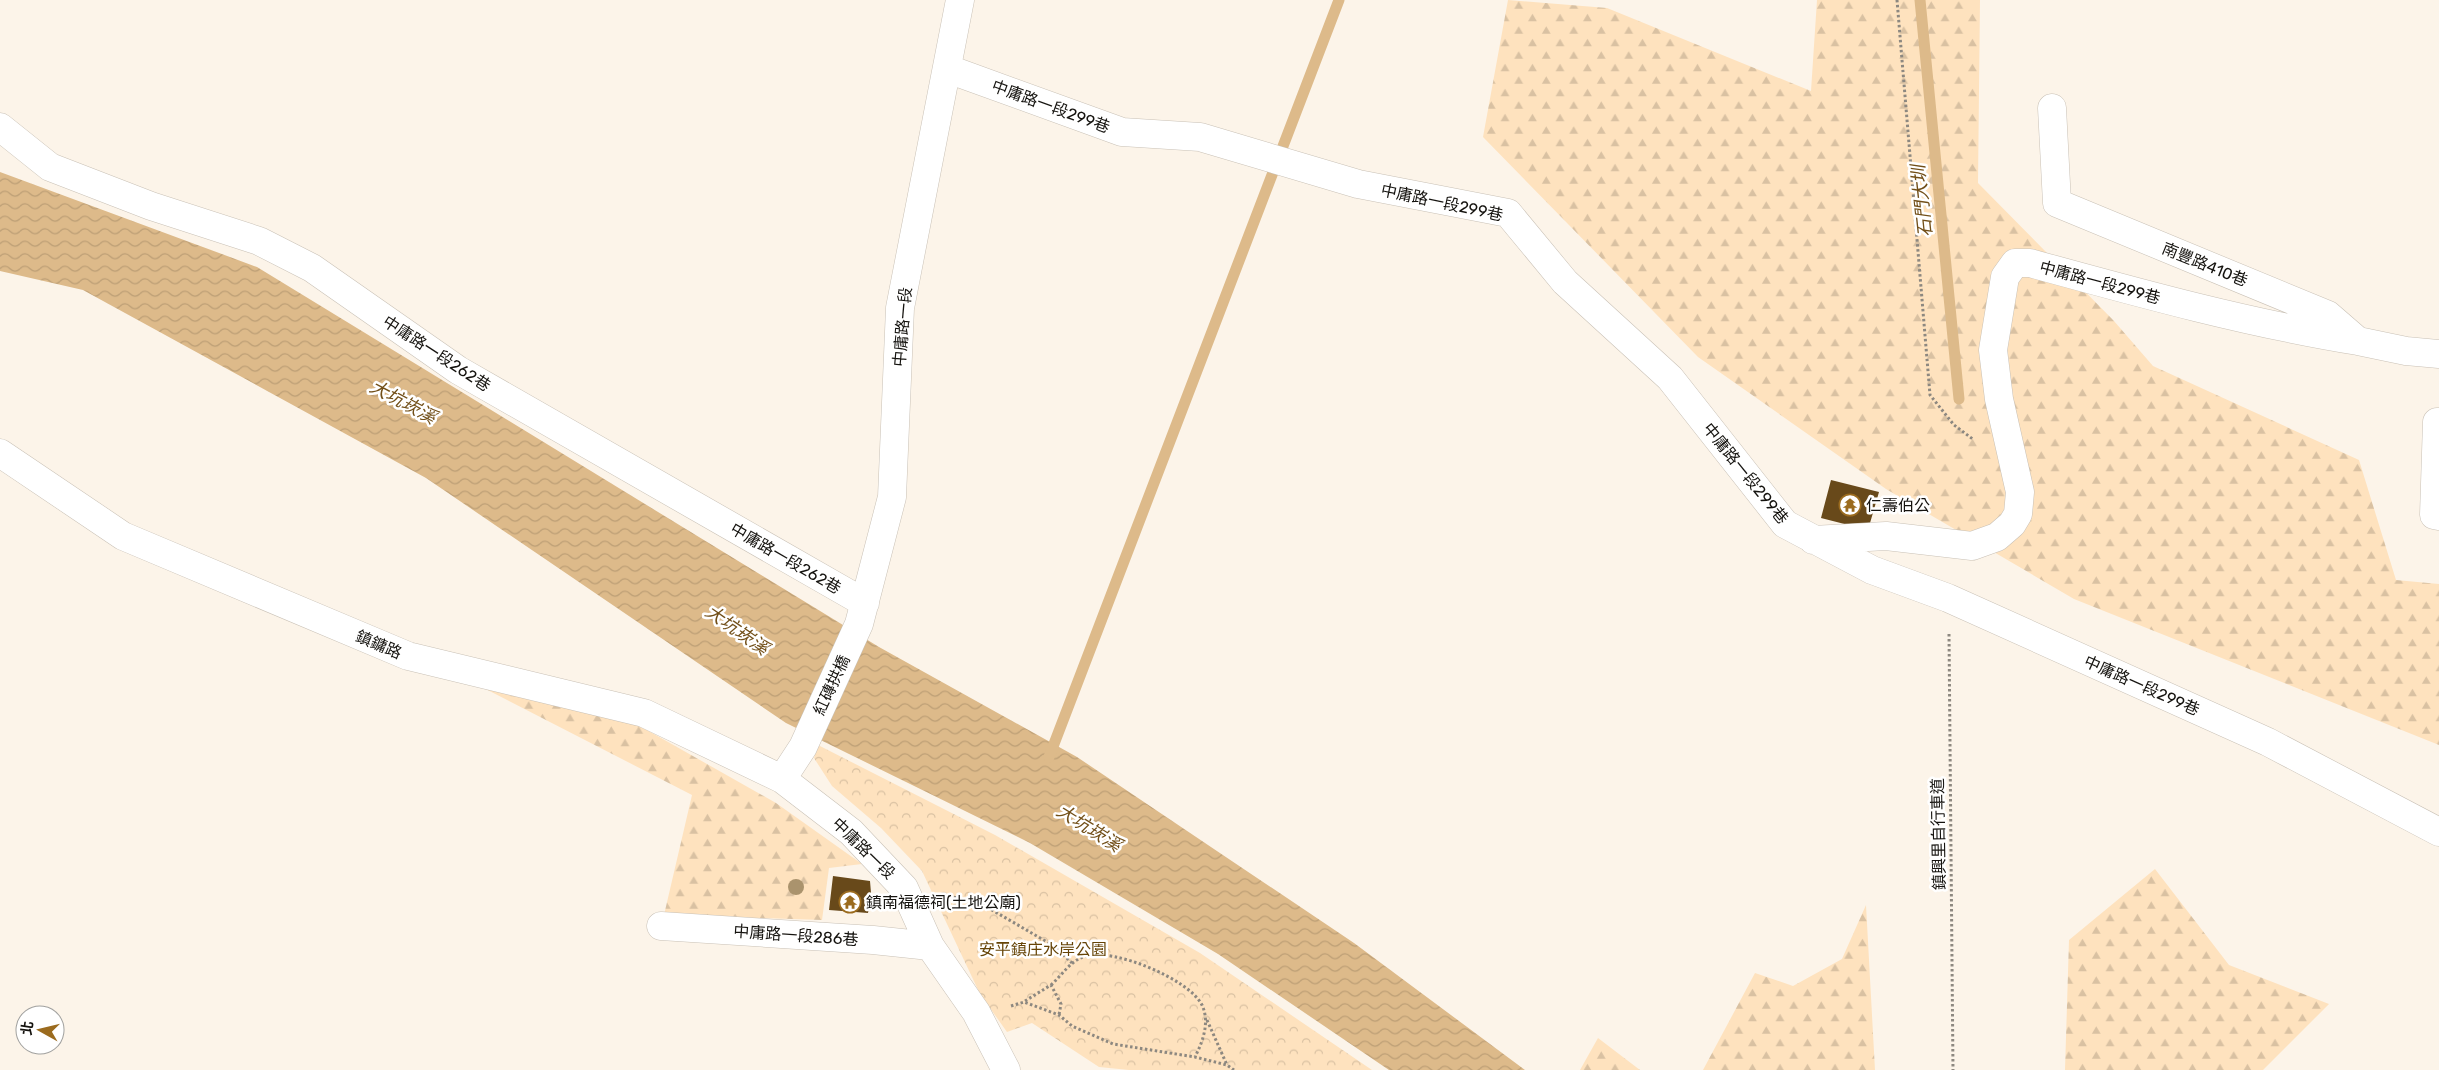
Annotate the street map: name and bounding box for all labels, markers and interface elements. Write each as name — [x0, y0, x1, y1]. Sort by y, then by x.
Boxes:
street label: 中庸路一段299巷 — [989, 76, 1113, 137]
water label: 石門大圳 — [1907, 161, 1937, 238]
street label: 中庸路一段299巷 — [1379, 180, 1505, 225]
street label: 南豐路410巷 — [2159, 239, 2250, 290]
street label: 中庸路一段299巷 — [2037, 257, 2162, 308]
street label: 中庸路一段 — [890, 286, 915, 368]
street label: 中庸路一段262巷 — [379, 312, 494, 395]
water label: 大坑崁溪 — [366, 375, 443, 430]
street label: 中庸路一段299巷 — [1699, 419, 1792, 528]
temple icon: 仁壽伯公 — [1838, 493, 1862, 517]
place label: 仁壽伯公 — [1866, 496, 1930, 515]
street label: 中庸路一段262巷 — [727, 519, 844, 598]
water label: 大坑崁溪 — [701, 600, 775, 661]
street label: 鎮鏞路 — [353, 626, 405, 663]
street label: 中庸路一段299巷 — [2081, 651, 2202, 719]
street label: 紅磚拱橋 — [809, 652, 854, 718]
street label: 鎮興里自行車道 — [1928, 778, 1949, 890]
water label: 大坑崁溪 — [1053, 800, 1128, 858]
street label: 中庸路一段 — [828, 814, 899, 883]
temple icon: 鎮南福德祠(土地公廟) — [838, 890, 862, 914]
place label: 鎮南福德祠(土地公廟) — [866, 893, 1021, 912]
street label: 中庸路一段286巷 — [733, 922, 859, 949]
park label: 安平鎮庄水岸公園 — [979, 940, 1107, 959]
north arrow — [15, 1005, 65, 1055]
text: 北 — [18, 1020, 37, 1036]

